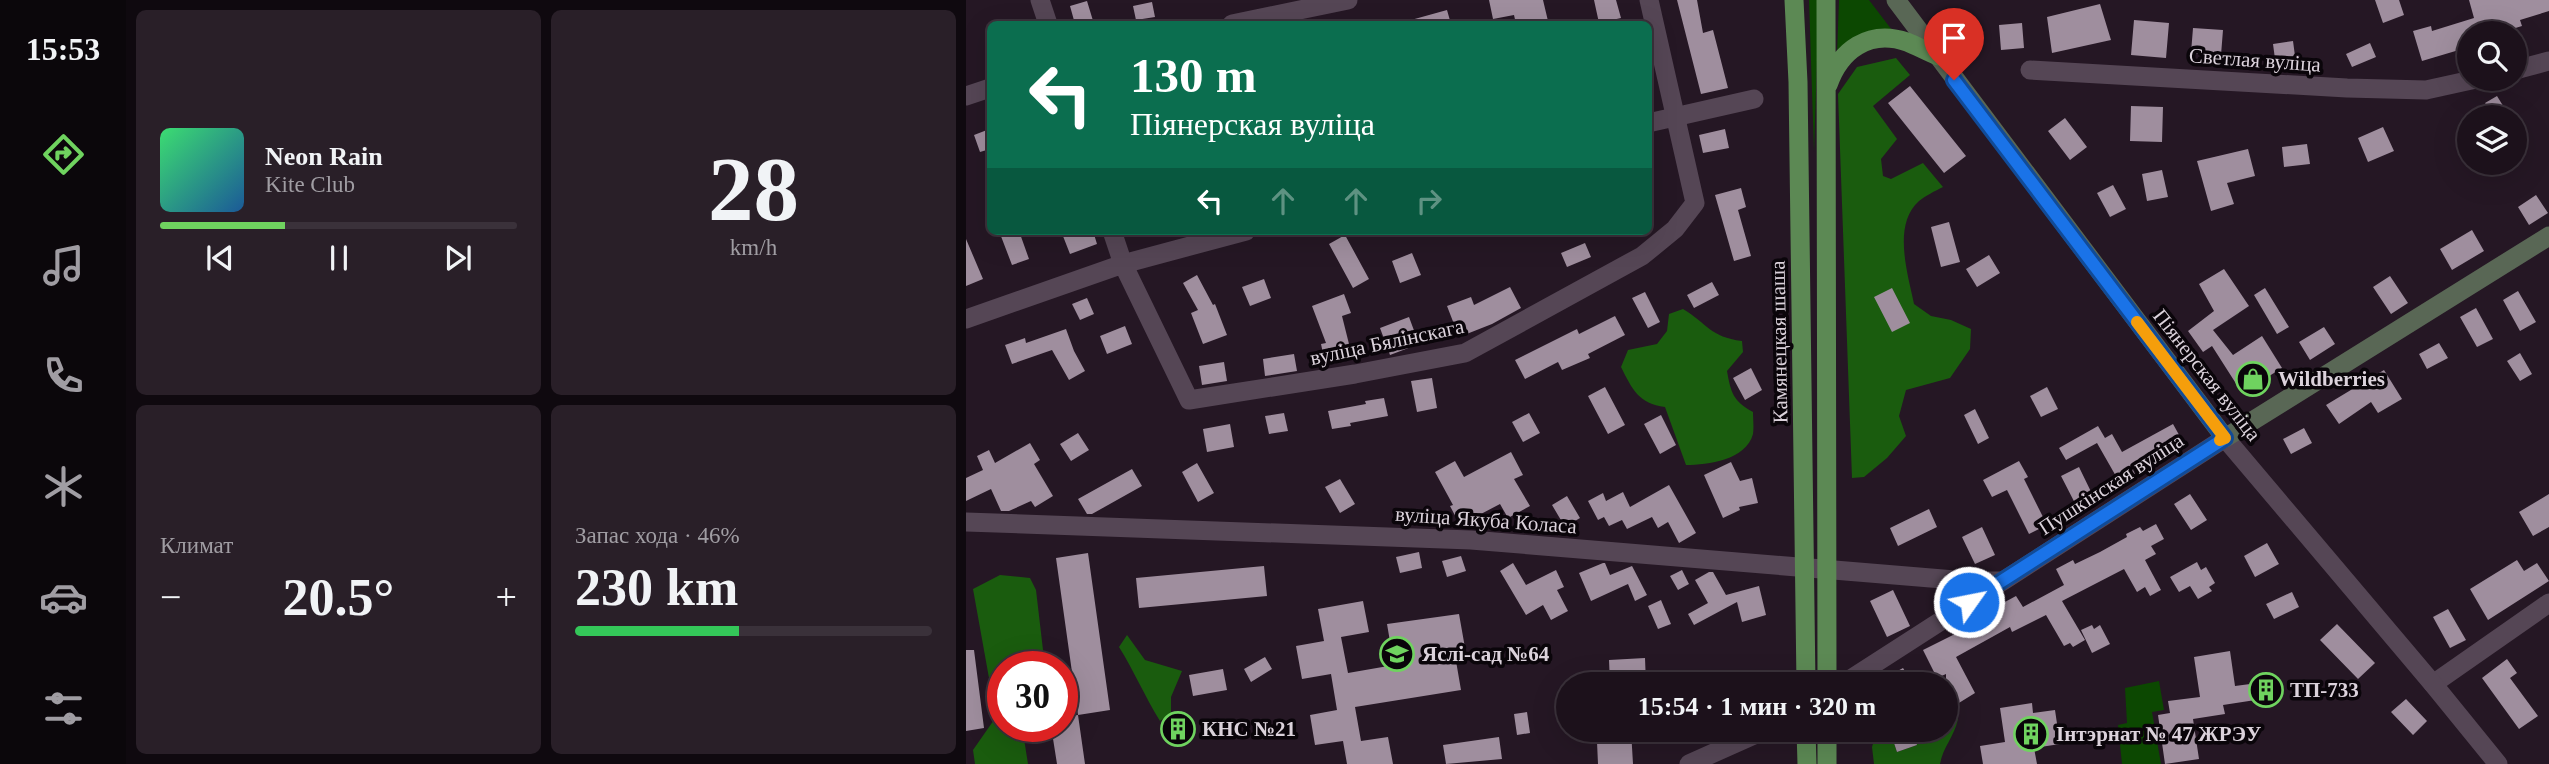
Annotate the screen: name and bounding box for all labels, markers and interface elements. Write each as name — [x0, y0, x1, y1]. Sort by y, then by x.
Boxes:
pin — [1924, 8, 1984, 80]
icon: arrive — [1935, 19, 1973, 57]
map controls — [2457, 21, 2527, 175]
button: search — [2457, 21, 2527, 91]
text: 15:53 — [26, 31, 100, 67]
street label: Светлая вуліца — [2188, 43, 2322, 77]
text: 130 m — [1130, 48, 1257, 103]
icon: left — [1015, 49, 1106, 140]
button: layers — [2457, 105, 2527, 175]
text: Піянерская вуліца — [1130, 106, 1375, 142]
icon: directions — [39, 130, 88, 179]
text: 28 — [708, 139, 799, 240]
text: Neon Rain — [265, 142, 383, 171]
text: Kite Club — [265, 172, 355, 197]
icon: left — [1191, 182, 1229, 220]
icon: ahead — [1264, 182, 1302, 220]
icon: ahead — [1337, 182, 1375, 220]
icon: right — [1410, 182, 1448, 220]
text: km/h — [730, 235, 777, 260]
icon: previous — [201, 239, 239, 277]
icon: pause — [320, 239, 358, 277]
icon: next — [439, 239, 477, 277]
icon: music — [39, 241, 88, 290]
street label: Камянецкая шаша — [1766, 260, 1792, 424]
street label: Піянерская вуліца — [2148, 304, 2266, 446]
street label: вуліца Бялінскага — [1308, 314, 1467, 370]
icon: phone — [39, 351, 88, 400]
shop icon: Wildberries — [2234, 360, 2272, 398]
place label: Wildberries — [2278, 367, 2385, 391]
street label: Пушкінская вуліца — [2034, 428, 2189, 540]
icon: climate — [39, 462, 88, 511]
street label: вуліца Якуба Коласа — [1394, 502, 1578, 538]
text: Запас хода · 46% — [575, 523, 740, 548]
text: Климат — [160, 533, 233, 558]
text: 230 km — [575, 559, 738, 616]
position arrow — [1932, 565, 2006, 639]
text: 20.5° — [283, 569, 394, 626]
icon: car — [39, 573, 88, 622]
text: − — [160, 576, 181, 618]
text: + — [496, 576, 517, 618]
school or university icon: Яслі-сад №64 — [1378, 635, 1416, 673]
place label: Яслі-сад №64 — [1422, 642, 1550, 666]
speed limit sign: 30 — [987, 651, 1078, 742]
building icon: ТП-733 — [2247, 671, 2285, 709]
place label: ТП-733 — [2290, 678, 2359, 702]
icon: filters — [39, 684, 88, 733]
text: 15:54 · 1 мин · 320 m — [1638, 692, 1876, 721]
building icon: КНС №21 — [1159, 710, 1197, 748]
building icon: Інтэрнат № 47 ЖРЭУ — [2012, 715, 2050, 753]
place label: КНС №21 — [1202, 717, 1296, 741]
place label: Інтэрнат № 47 ЖРЭУ — [2056, 722, 2261, 746]

